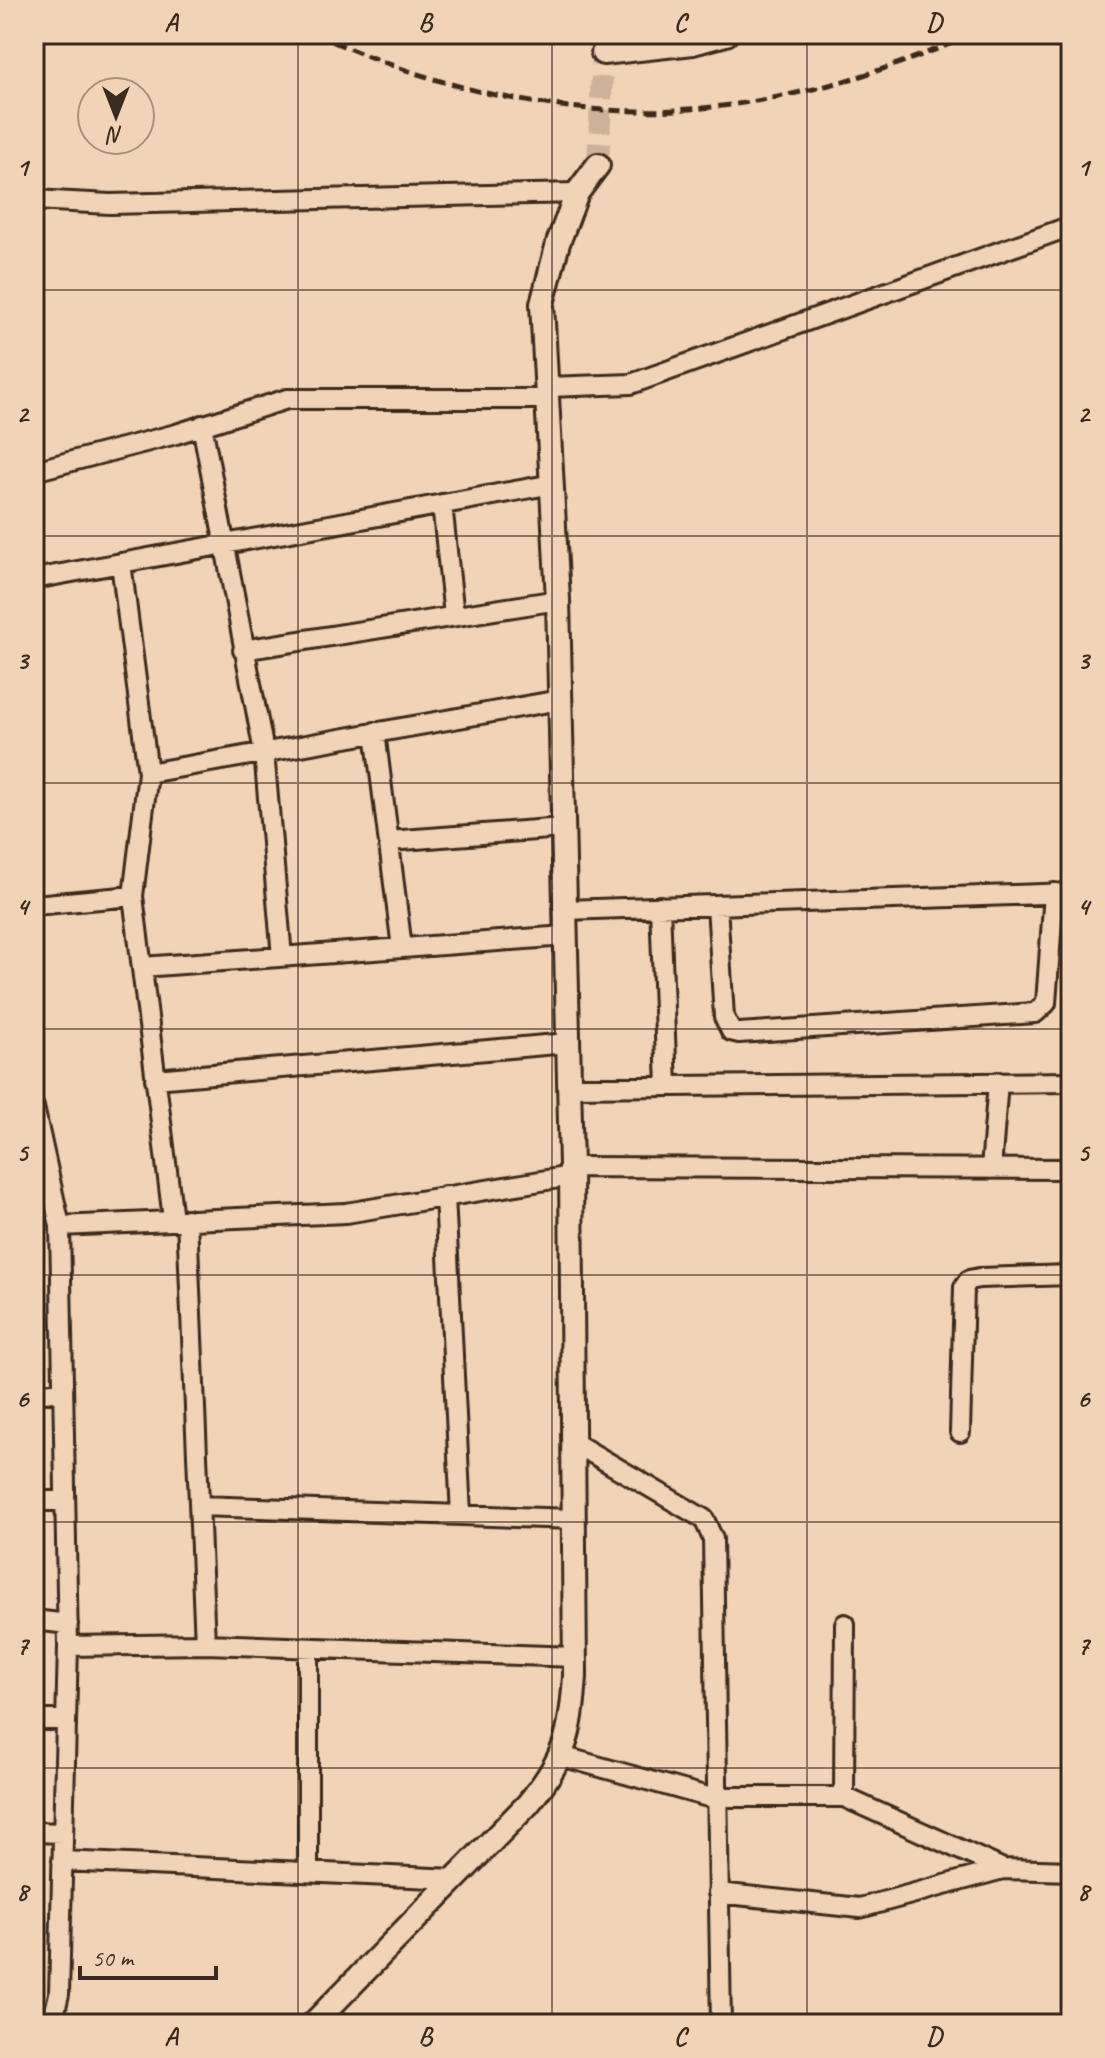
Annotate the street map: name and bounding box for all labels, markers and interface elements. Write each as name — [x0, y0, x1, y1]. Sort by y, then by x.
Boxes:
text: A — [164, 6, 179, 39]
text: B — [418, 6, 434, 39]
text: C — [674, 6, 690, 39]
text: D — [926, 6, 944, 39]
north arrow — [76, 76, 156, 156]
text: N — [106, 121, 123, 149]
text: 1 — [16, 151, 31, 184]
text: 1 — [1077, 151, 1092, 184]
text: 2 — [16, 397, 30, 430]
text: 2 — [1077, 397, 1091, 430]
text: 3 — [16, 644, 30, 677]
text: 3 — [1077, 644, 1091, 677]
text: 4 — [16, 890, 31, 923]
text: 4 — [1077, 890, 1092, 923]
text: 5 — [16, 1136, 30, 1169]
text: 5 — [1077, 1136, 1091, 1169]
text: 6 — [16, 1382, 30, 1415]
text: 6 — [1077, 1382, 1091, 1415]
text: 7 — [16, 1629, 30, 1662]
text: 7 — [1077, 1629, 1091, 1662]
text: 8 — [16, 1875, 31, 1908]
text: 8 — [1077, 1875, 1092, 1908]
scale bar — [80, 1930, 216, 1980]
text: 50 m — [92, 1943, 135, 1973]
text: A — [164, 2020, 179, 2053]
text: B — [418, 2020, 434, 2053]
text: C — [674, 2020, 690, 2053]
text: D — [926, 2020, 944, 2053]

